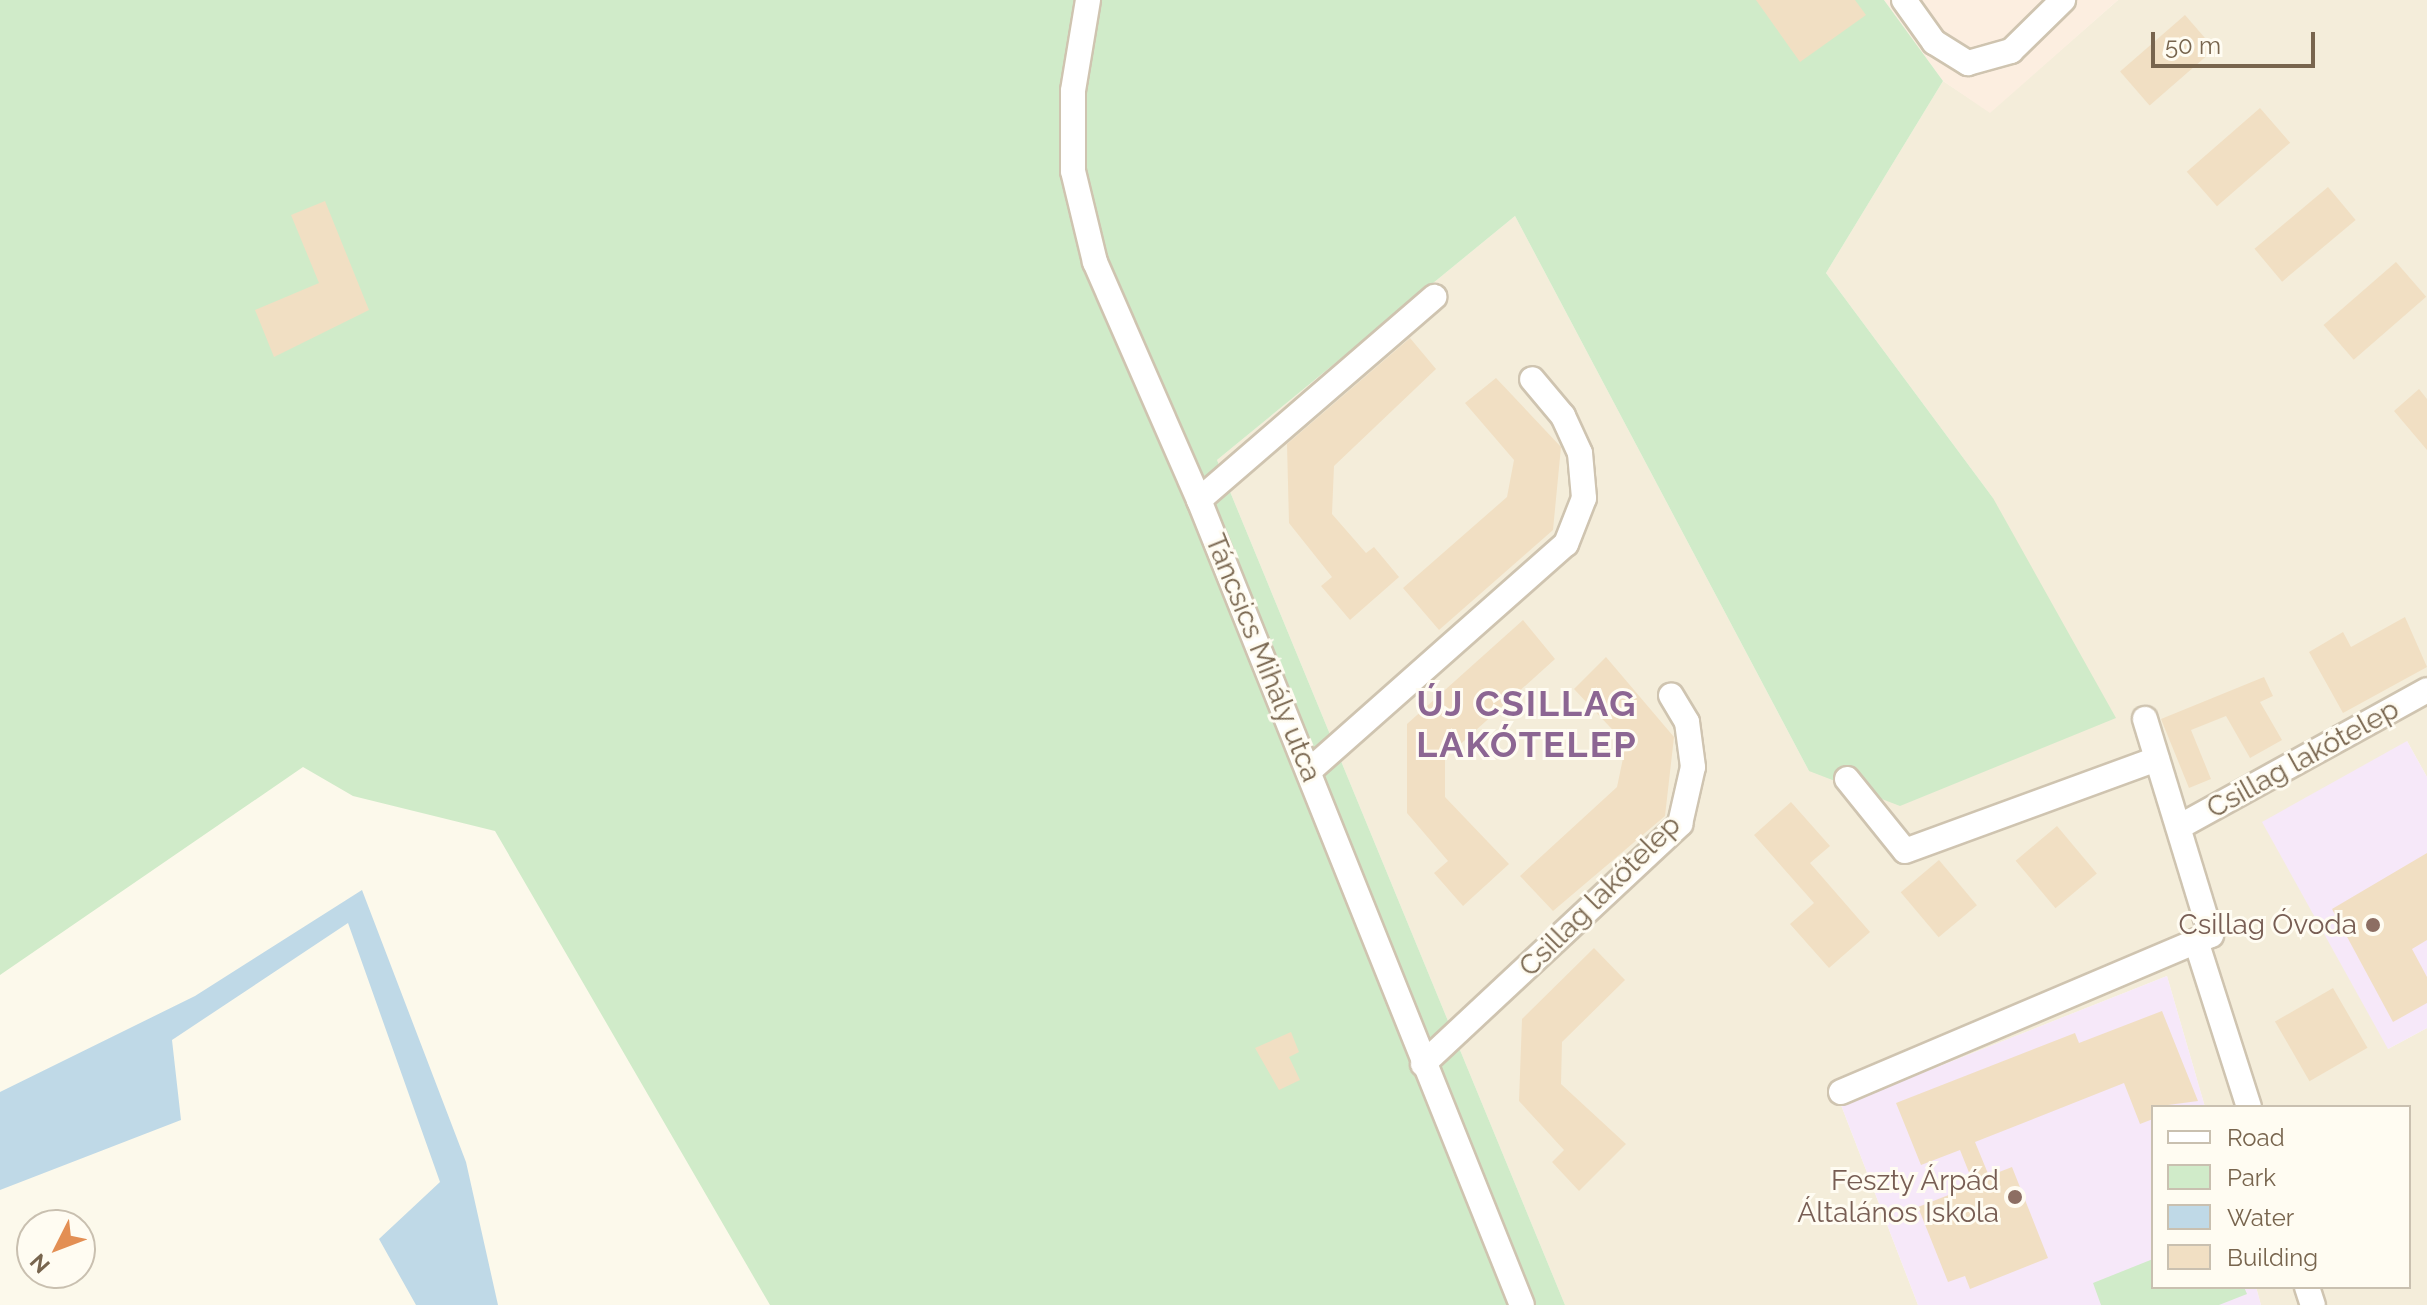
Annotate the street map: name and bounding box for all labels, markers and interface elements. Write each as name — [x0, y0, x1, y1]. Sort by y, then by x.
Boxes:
scale bar — [2155, 16, 2319, 66]
text: 50 m — [2165, 31, 2221, 60]
street label: Táncsics Mihály utca — [1198, 529, 1328, 787]
district label: ÚJ CSILLAG LAKÓTELEP — [1416, 681, 1638, 766]
street label: Csillag lakótelep — [2201, 692, 2405, 826]
street label: Csillag lakótelep — [1512, 808, 1688, 984]
place label: Csillag Óvoda — [2178, 908, 2357, 942]
marker: Csillag Óvoda — [2364, 916, 2382, 934]
legend — [2151, 1105, 2411, 1289]
text: Road — [2227, 1123, 2285, 1152]
text: Park — [2227, 1163, 2276, 1192]
place label: Feszty Árpád Általános Iskola — [1797, 1164, 1999, 1230]
marker: Feszty Árpád Általános Iskola — [2006, 1188, 2024, 1206]
text: Water — [2227, 1203, 2294, 1232]
north arrow — [16, 1209, 96, 1289]
text: Building — [2227, 1243, 2318, 1272]
text: N — [24, 1249, 55, 1279]

